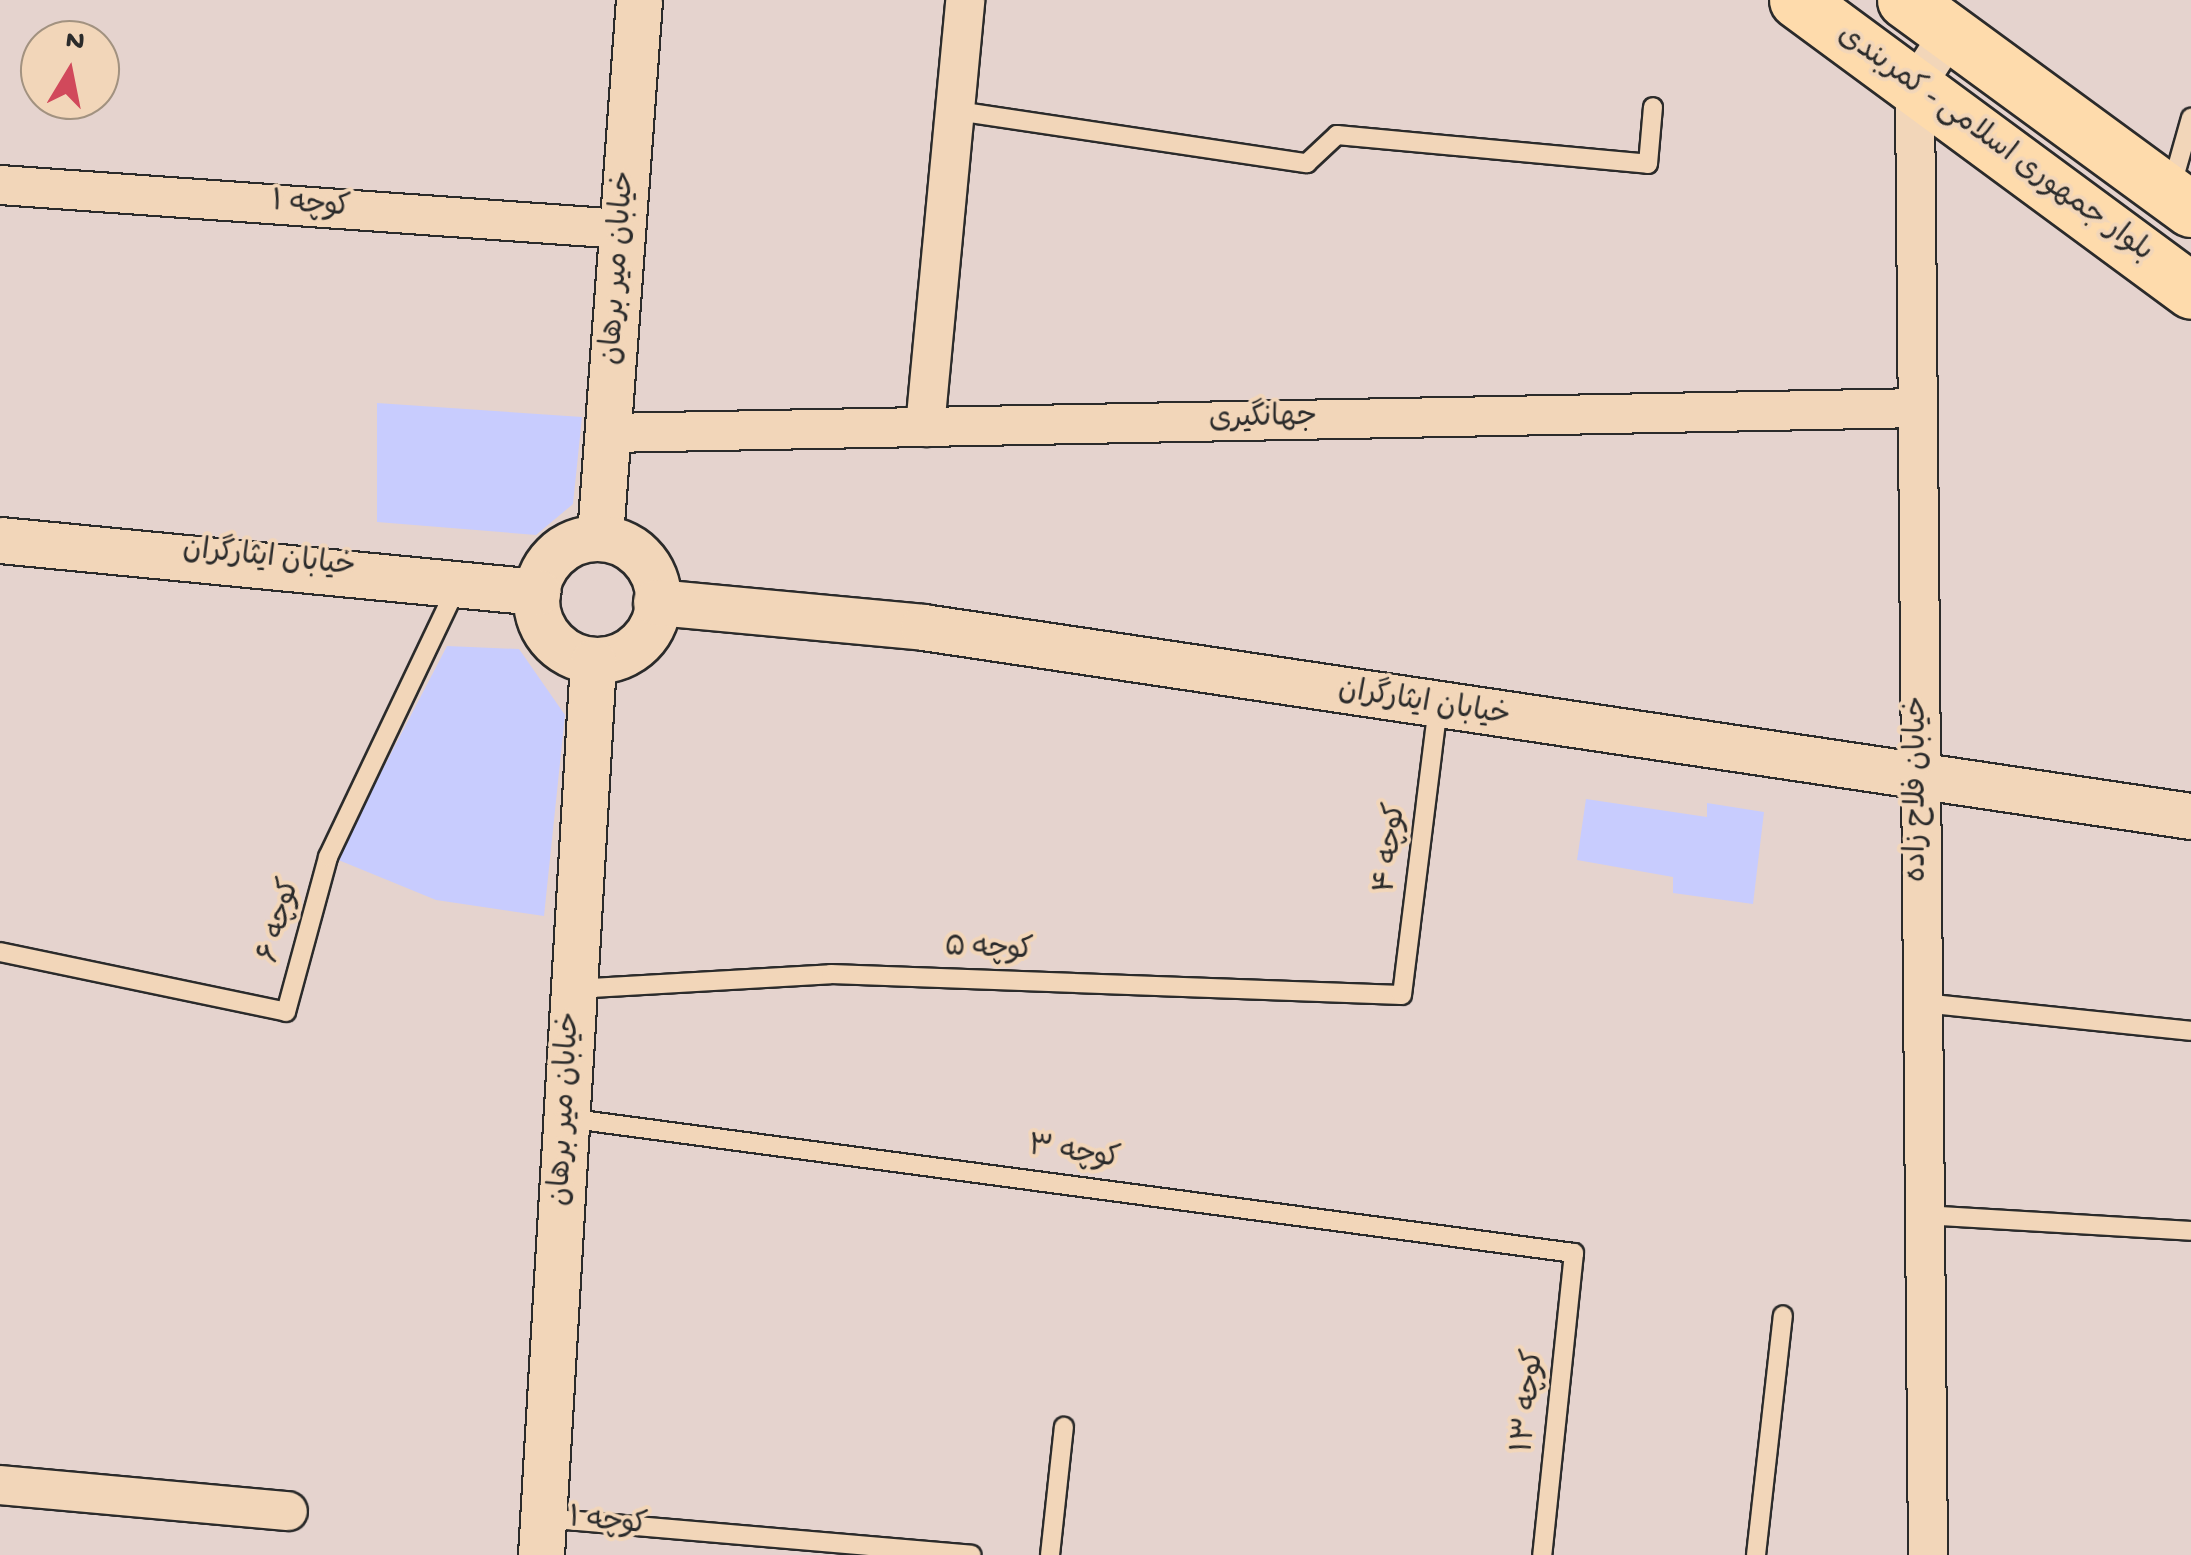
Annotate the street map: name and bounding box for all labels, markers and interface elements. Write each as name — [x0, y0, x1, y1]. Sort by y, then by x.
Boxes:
street label: بلوار جمهوری اسلامی - کمربندی — [1829, 18, 2159, 272]
north arrow — [20, 20, 120, 120]
text: N — [63, 24, 87, 60]
street label: خیابان میر برهان — [595, 170, 645, 366]
street label: کوچه ۱ — [270, 186, 352, 228]
street label: جهانگیری — [1208, 401, 1318, 439]
street label: خیابان ایثارگران — [181, 533, 357, 587]
street label: خیابان ایثارگران — [1335, 674, 1513, 736]
street label: خیابان فلاح زاده — [1901, 696, 1937, 882]
street label: کوچه ۴ — [1370, 801, 1416, 895]
street label: کوچه ۶ — [253, 875, 311, 967]
street label: کوچه ۵ — [944, 931, 1034, 971]
street label: خیابان میر برهان — [544, 1011, 590, 1207]
street label: کوچه ۳ — [1026, 1131, 1122, 1179]
street label: کوچه ۱۳ — [1508, 1348, 1554, 1454]
street label: کوچه ۱ — [567, 1503, 649, 1545]

